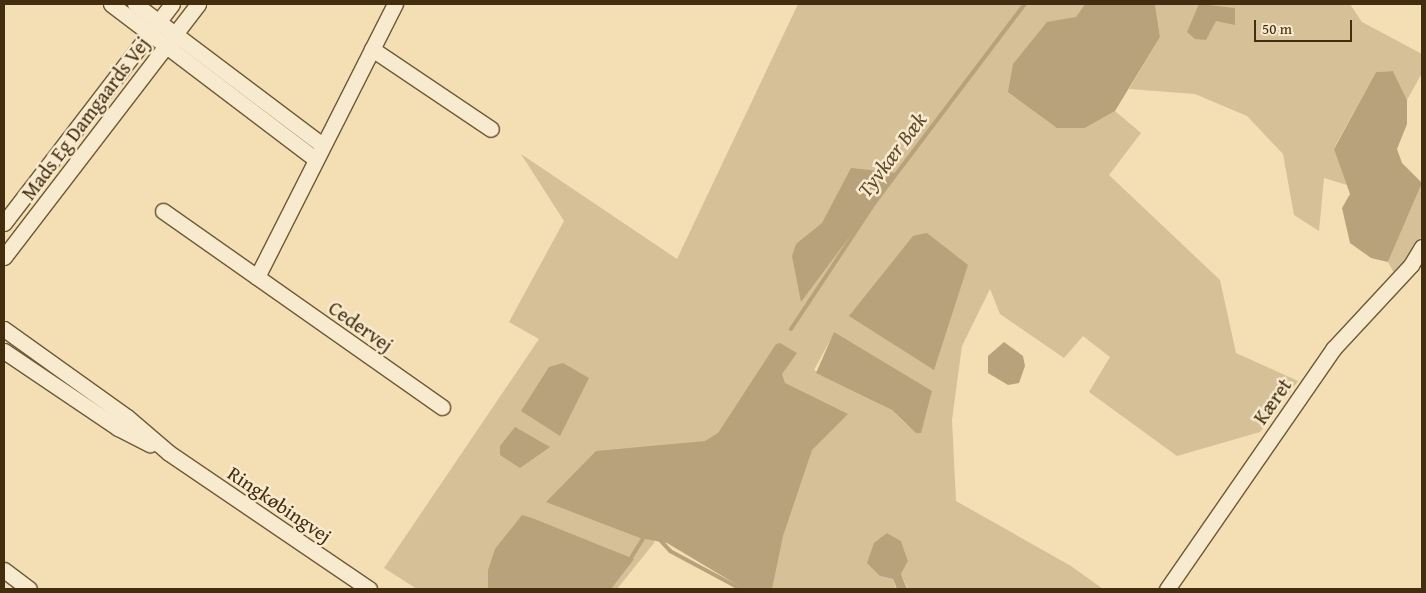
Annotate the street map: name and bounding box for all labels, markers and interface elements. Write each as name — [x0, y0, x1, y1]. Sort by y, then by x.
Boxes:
scale bar — [1256, 10, 1354, 42]
text: 50 m — [1262, 18, 1292, 39]
street label: Mads Eg Damgaards Vej — [16, 32, 154, 204]
water label: Tyvkær Bæk — [852, 108, 932, 202]
street label: Cedervej — [324, 295, 398, 357]
street label: Kæret — [1248, 374, 1296, 428]
street label: Ringkøbingvej — [224, 460, 336, 548]

